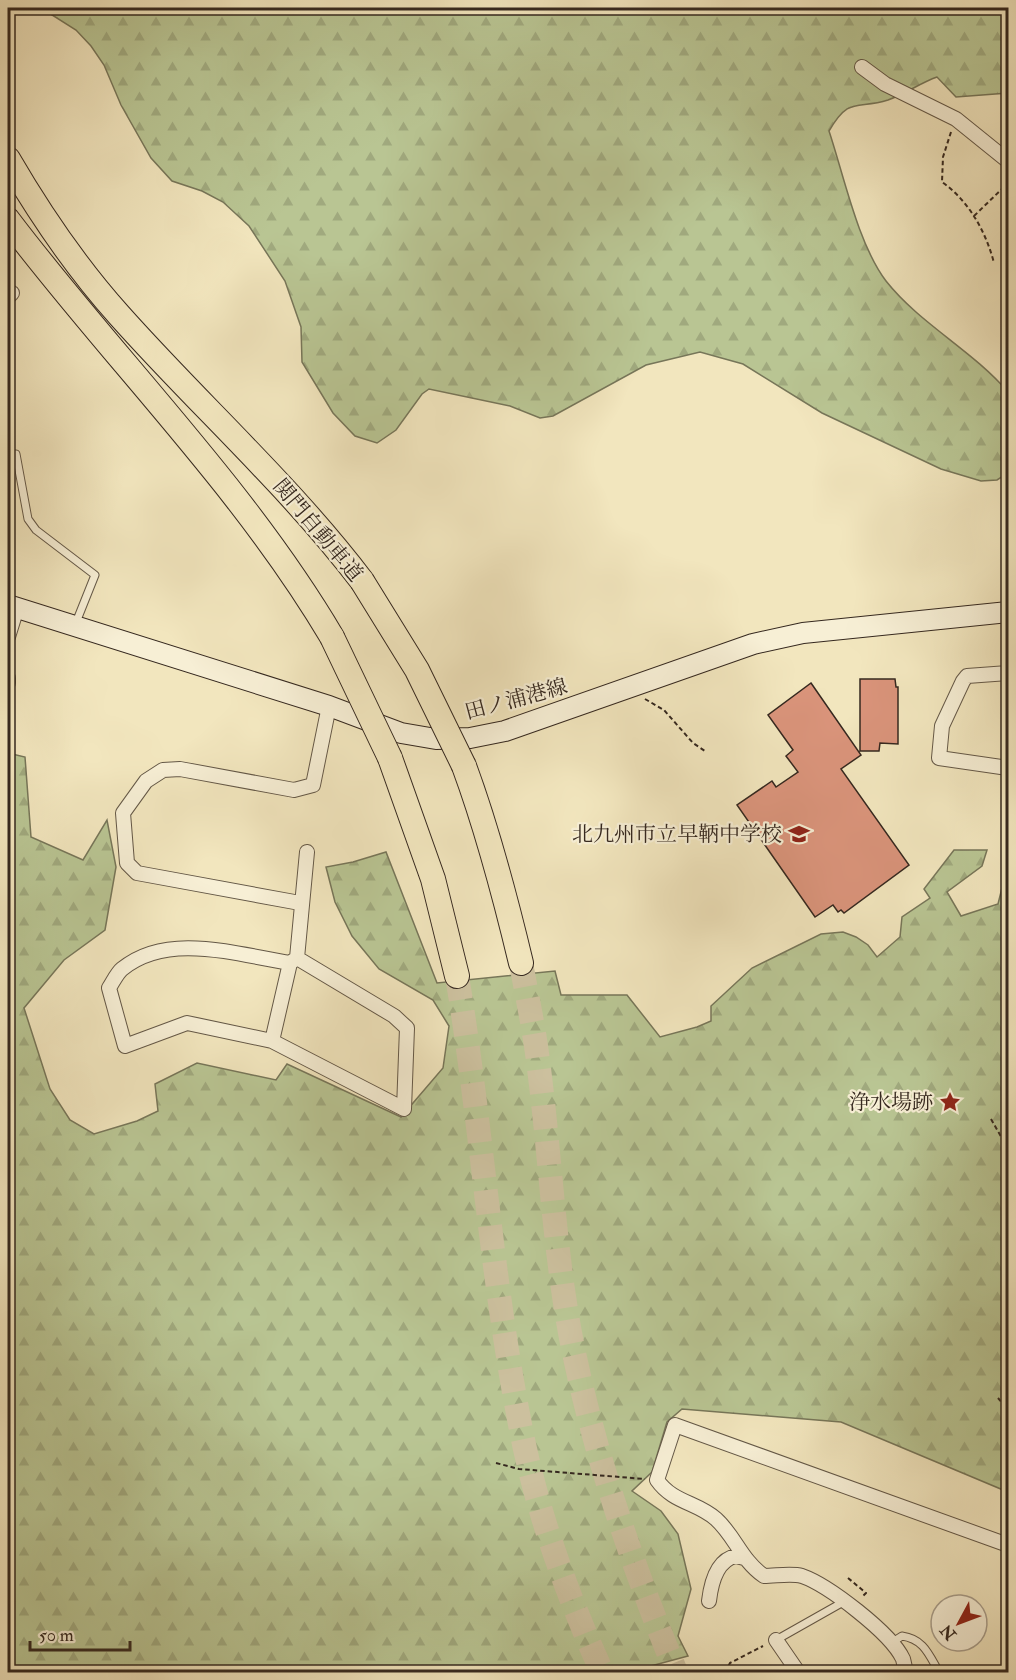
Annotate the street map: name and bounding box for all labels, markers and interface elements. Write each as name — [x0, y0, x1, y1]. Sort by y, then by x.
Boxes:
street label: 関門自動車道 — [267, 473, 368, 587]
street label: 田ノ浦港線 — [462, 673, 570, 726]
place label: 北九州市立早鞆中学校 — [572, 821, 782, 848]
school or university icon: 北九州市立早鞆中学校 — [787, 822, 811, 846]
place label: 浄水場跡 — [849, 1089, 933, 1116]
place icon: 浄水場跡 — [938, 1090, 962, 1114]
north arrow — [929, 1593, 989, 1653]
scale bar — [30, 1614, 130, 1652]
text: N — [936, 1620, 961, 1645]
text: 50 m — [39, 1624, 74, 1647]

